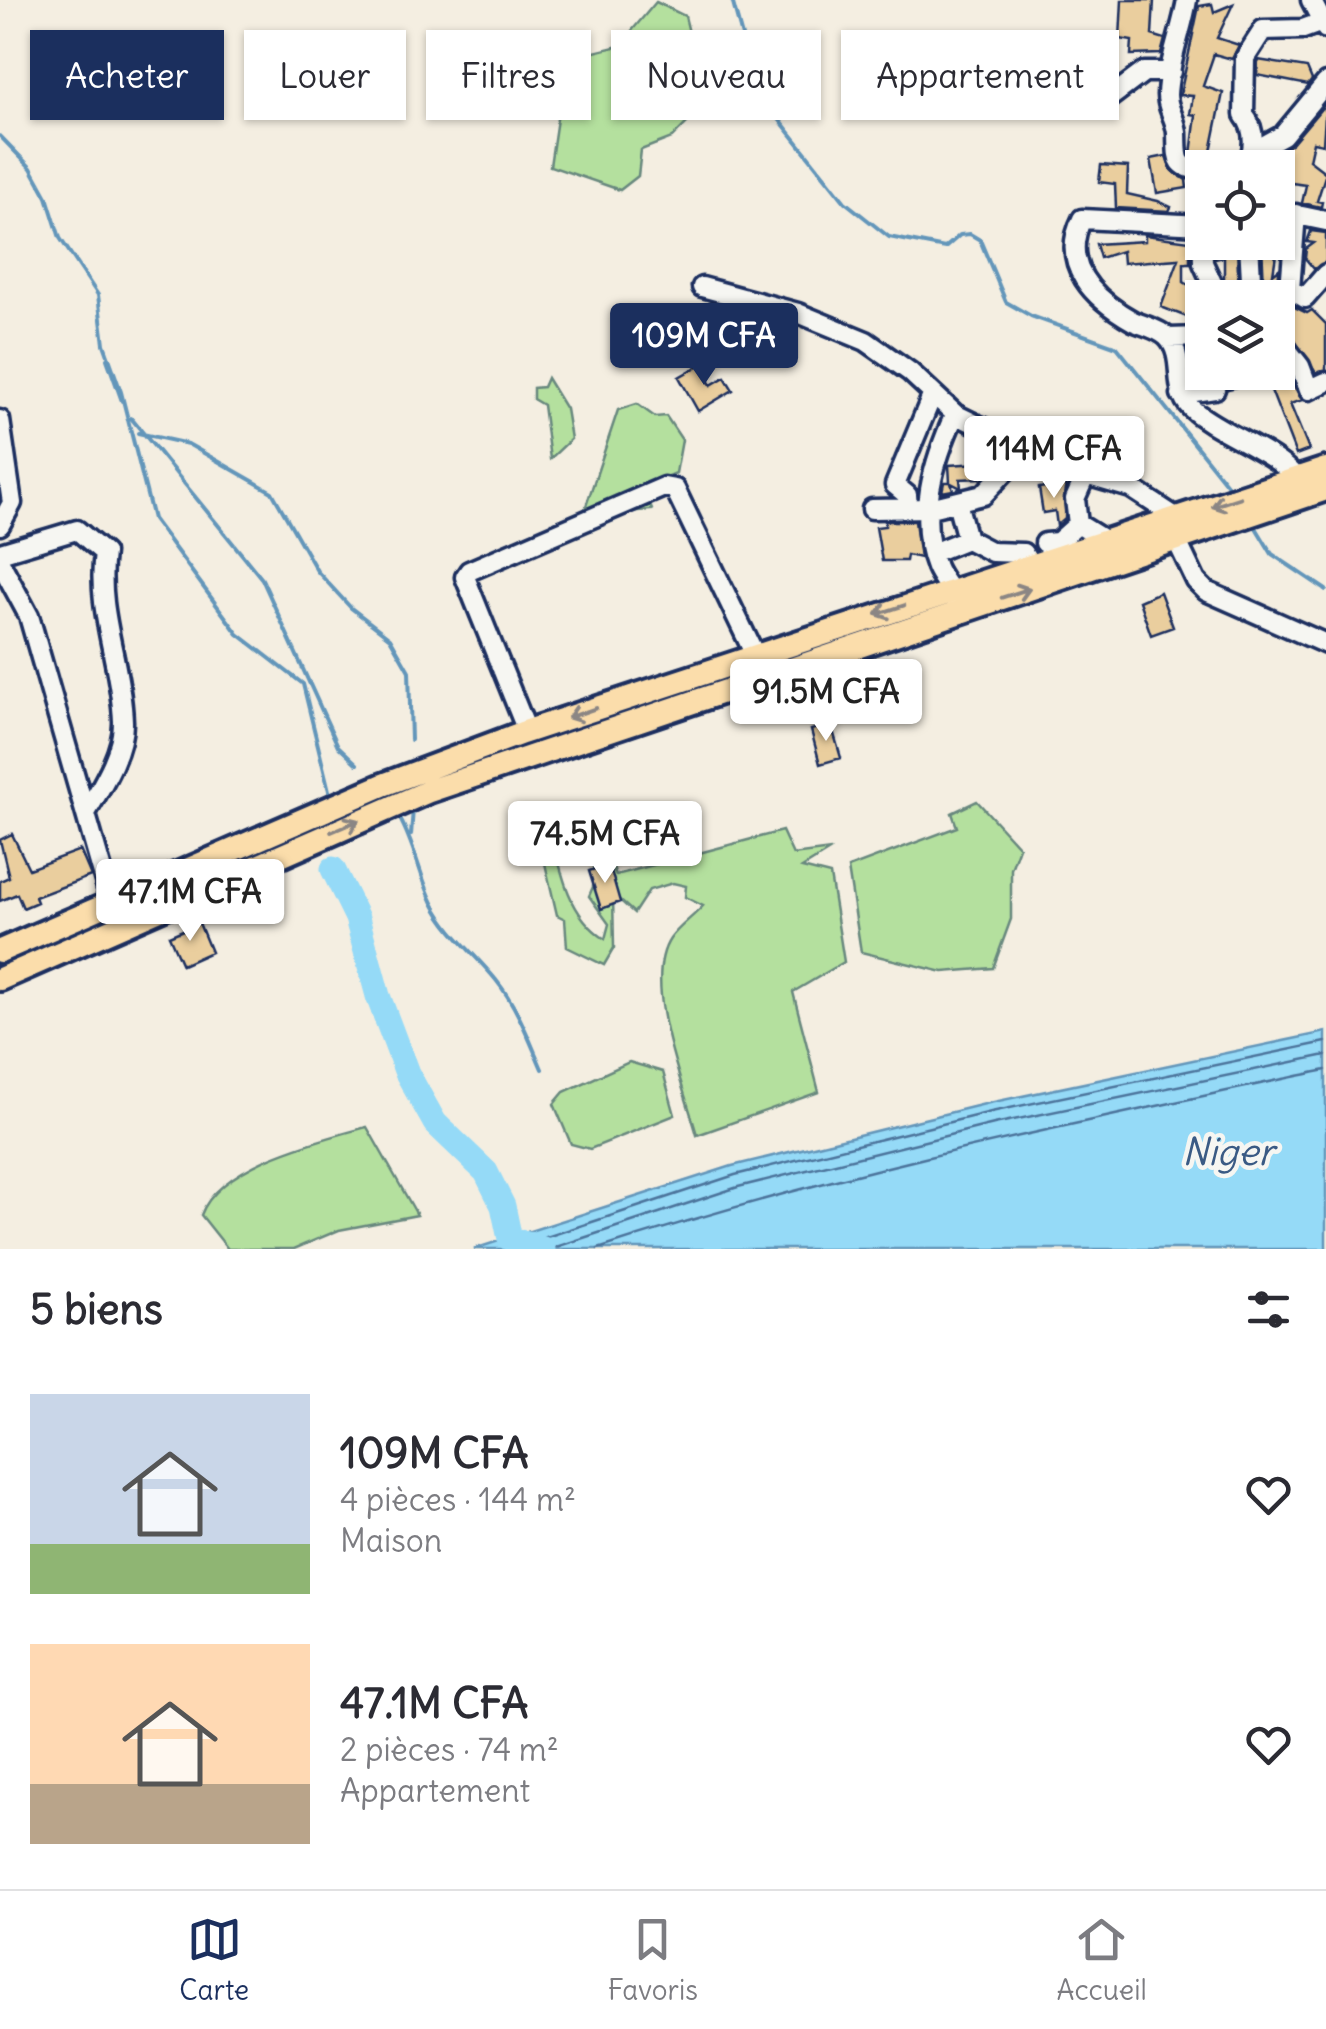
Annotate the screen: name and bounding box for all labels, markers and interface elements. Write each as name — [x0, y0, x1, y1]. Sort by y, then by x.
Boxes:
chip: Acheter — [30, 30, 224, 120]
chip: Louer — [244, 30, 406, 120]
chip: Filtres — [426, 30, 591, 120]
chip: Nouveau — [611, 30, 821, 120]
chip: Appartement — [841, 30, 1119, 120]
map controls — [1185, 150, 1295, 390]
button: locate — [1185, 150, 1295, 260]
button: layers — [1185, 280, 1295, 390]
pin: 109M CFA — [601, 303, 807, 388]
text: 109M CFA — [632, 315, 776, 356]
pin: 114M CFA — [951, 416, 1157, 501]
text: 114M CFA — [986, 428, 1122, 469]
one-way arrow — [1210, 494, 1242, 512]
one-way arrow — [999, 583, 1031, 601]
one-way arrow — [875, 602, 906, 620]
pin: 91.5M CFA — [712, 659, 940, 744]
text: 91.5M CFA — [752, 671, 900, 712]
one-way arrow — [566, 705, 598, 723]
pin: 74.5M CFA — [491, 801, 719, 886]
text: 74.5M CFA — [530, 813, 680, 854]
one-way arrow — [329, 816, 360, 834]
pin: 47.1M CFA — [76, 859, 304, 944]
text: 47.1M CFA — [118, 871, 262, 912]
water label: Niger — [1182, 1128, 1278, 1175]
icon: filters — [1241, 1282, 1296, 1337]
text: 5 biens — [30, 1283, 163, 1335]
text: 109M CFA — [340, 1427, 529, 1479]
icon: home — [110, 1434, 230, 1554]
icon: heart — [1241, 1467, 1296, 1522]
text: 4 pièces · 144 m² — [340, 1479, 576, 1520]
text: Maison — [340, 1520, 442, 1561]
text: 47.1M CFA — [340, 1677, 528, 1729]
icon: home — [110, 1684, 230, 1804]
icon: heart — [1241, 1717, 1296, 1772]
text: 2 pièces · 74 m² — [340, 1729, 559, 1770]
text: Appartement — [340, 1770, 530, 1811]
tab: Carte — [179, 1912, 249, 2008]
tab: Favoris — [608, 1912, 698, 2008]
tab: Accueil — [1057, 1912, 1147, 2008]

